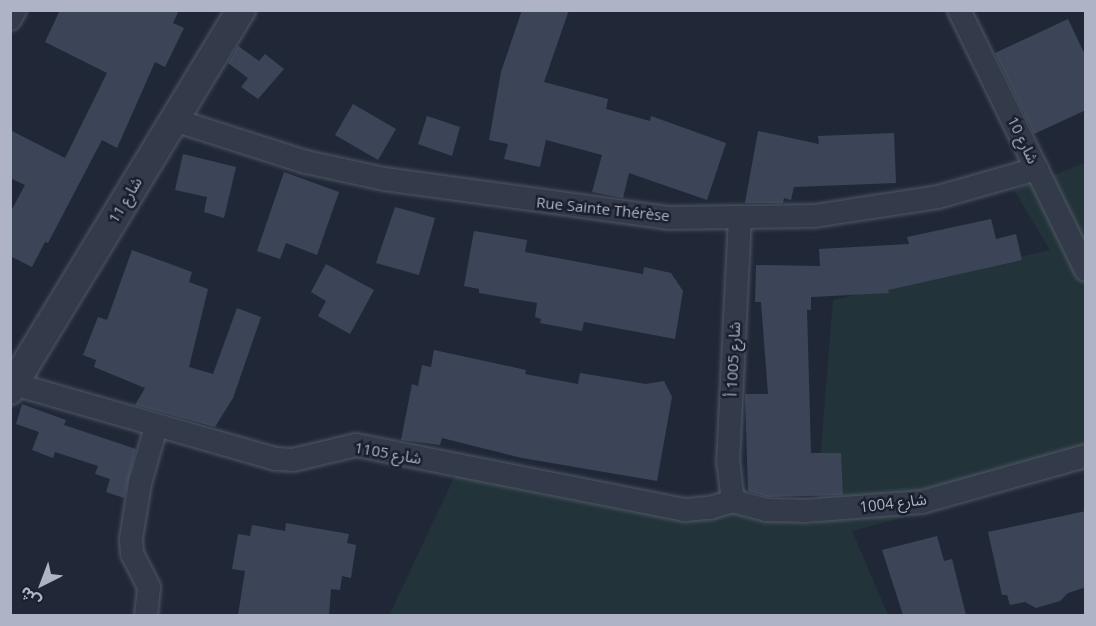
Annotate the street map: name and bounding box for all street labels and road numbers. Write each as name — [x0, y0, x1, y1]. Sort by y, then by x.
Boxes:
street label: شارع 10 — [1004, 113, 1042, 167]
street label: شارع 11 — [104, 174, 146, 226]
street label: Rue Sainte Thérèse — [535, 193, 671, 225]
street label: شارع 1005 أ — [722, 321, 744, 397]
street label: شارع 1105 — [353, 438, 423, 468]
street label: شارع 1004 — [858, 490, 928, 516]

